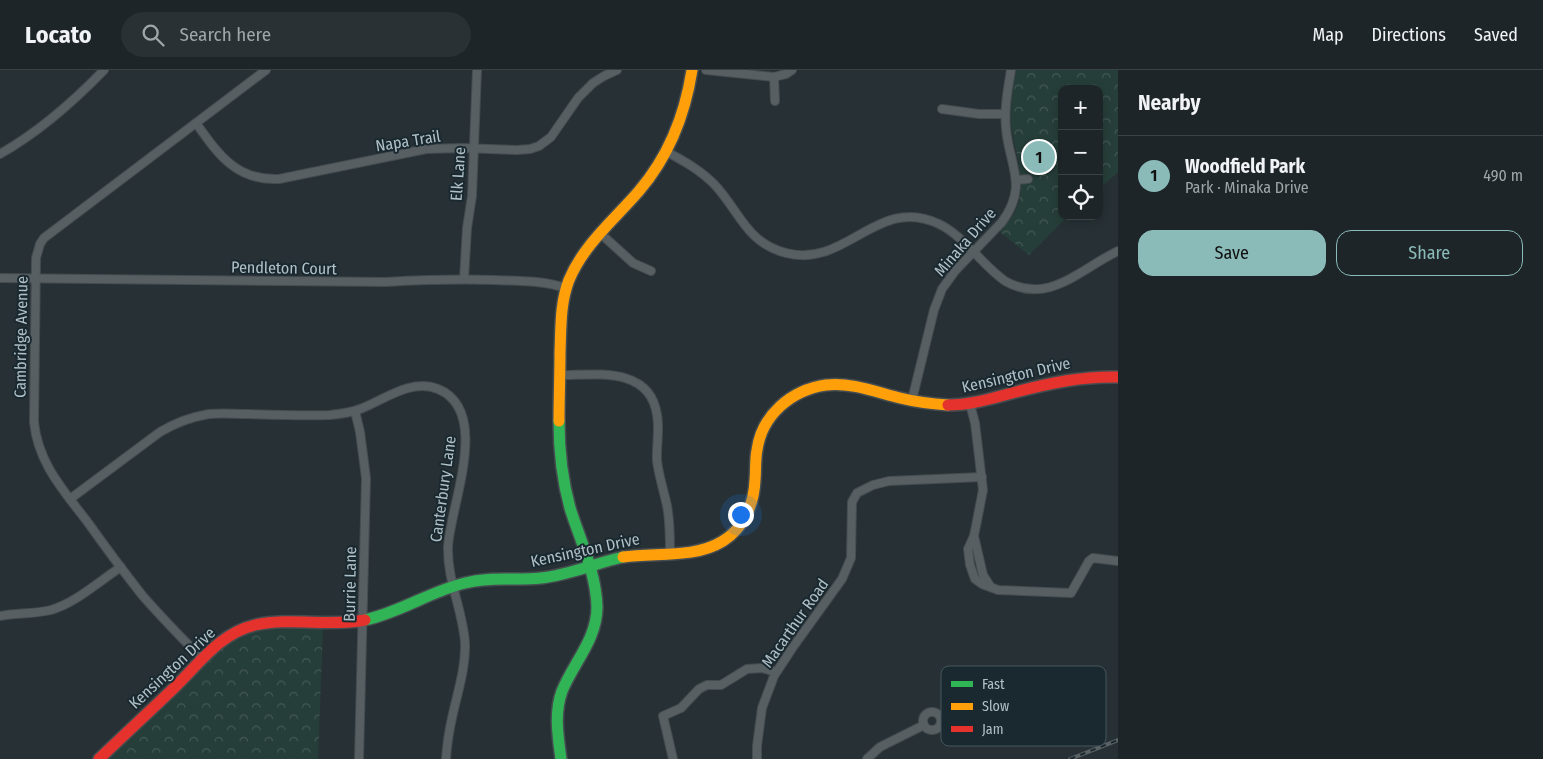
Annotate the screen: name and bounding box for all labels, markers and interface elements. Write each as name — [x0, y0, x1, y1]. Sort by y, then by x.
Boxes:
search box — [121, 12, 471, 57]
text: Locato — [25, 21, 91, 49]
icon: search — [139, 21, 167, 49]
text: Search here — [179, 23, 271, 46]
text: Map — [1312, 24, 1344, 46]
text: Directions — [1372, 24, 1446, 46]
text: Saved — [1474, 24, 1518, 46]
map controls — [1058, 85, 1103, 220]
button: + — [1058, 85, 1103, 130]
text: Nearby — [1138, 90, 1200, 116]
street label: Napa Trail — [374, 126, 442, 156]
button: − — [1058, 130, 1103, 175]
pin: 1 — [1023, 138, 1055, 176]
street label: Elk Lane — [447, 146, 469, 202]
text: Woodfield Park — [1185, 155, 1305, 178]
text: 1 — [1151, 166, 1157, 185]
text: 490 m — [1483, 166, 1523, 185]
button: locate — [1058, 175, 1103, 220]
text: Park · Minaka Drive — [1185, 178, 1309, 197]
street label: Minaka Drive — [930, 204, 1000, 280]
button: Save — [1138, 230, 1326, 276]
button: Share — [1336, 230, 1523, 276]
street label: Pendleton Court — [231, 258, 338, 278]
street label: Cambridge Avenue — [10, 276, 32, 398]
street label: Kensington Drive — [960, 353, 1072, 397]
street label: Canterbury Lane — [426, 434, 460, 543]
your location — [728, 502, 754, 528]
street label: Kensington Drive — [529, 529, 641, 571]
street label: Burrie Lane — [340, 546, 360, 622]
street label: Macarthur Road — [757, 575, 833, 671]
street label: Kensington Drive — [125, 623, 219, 713]
legend — [941, 666, 1106, 746]
text: Fast — [982, 676, 1005, 693]
text: Slow — [982, 698, 1009, 715]
text: Jam — [982, 721, 1003, 738]

